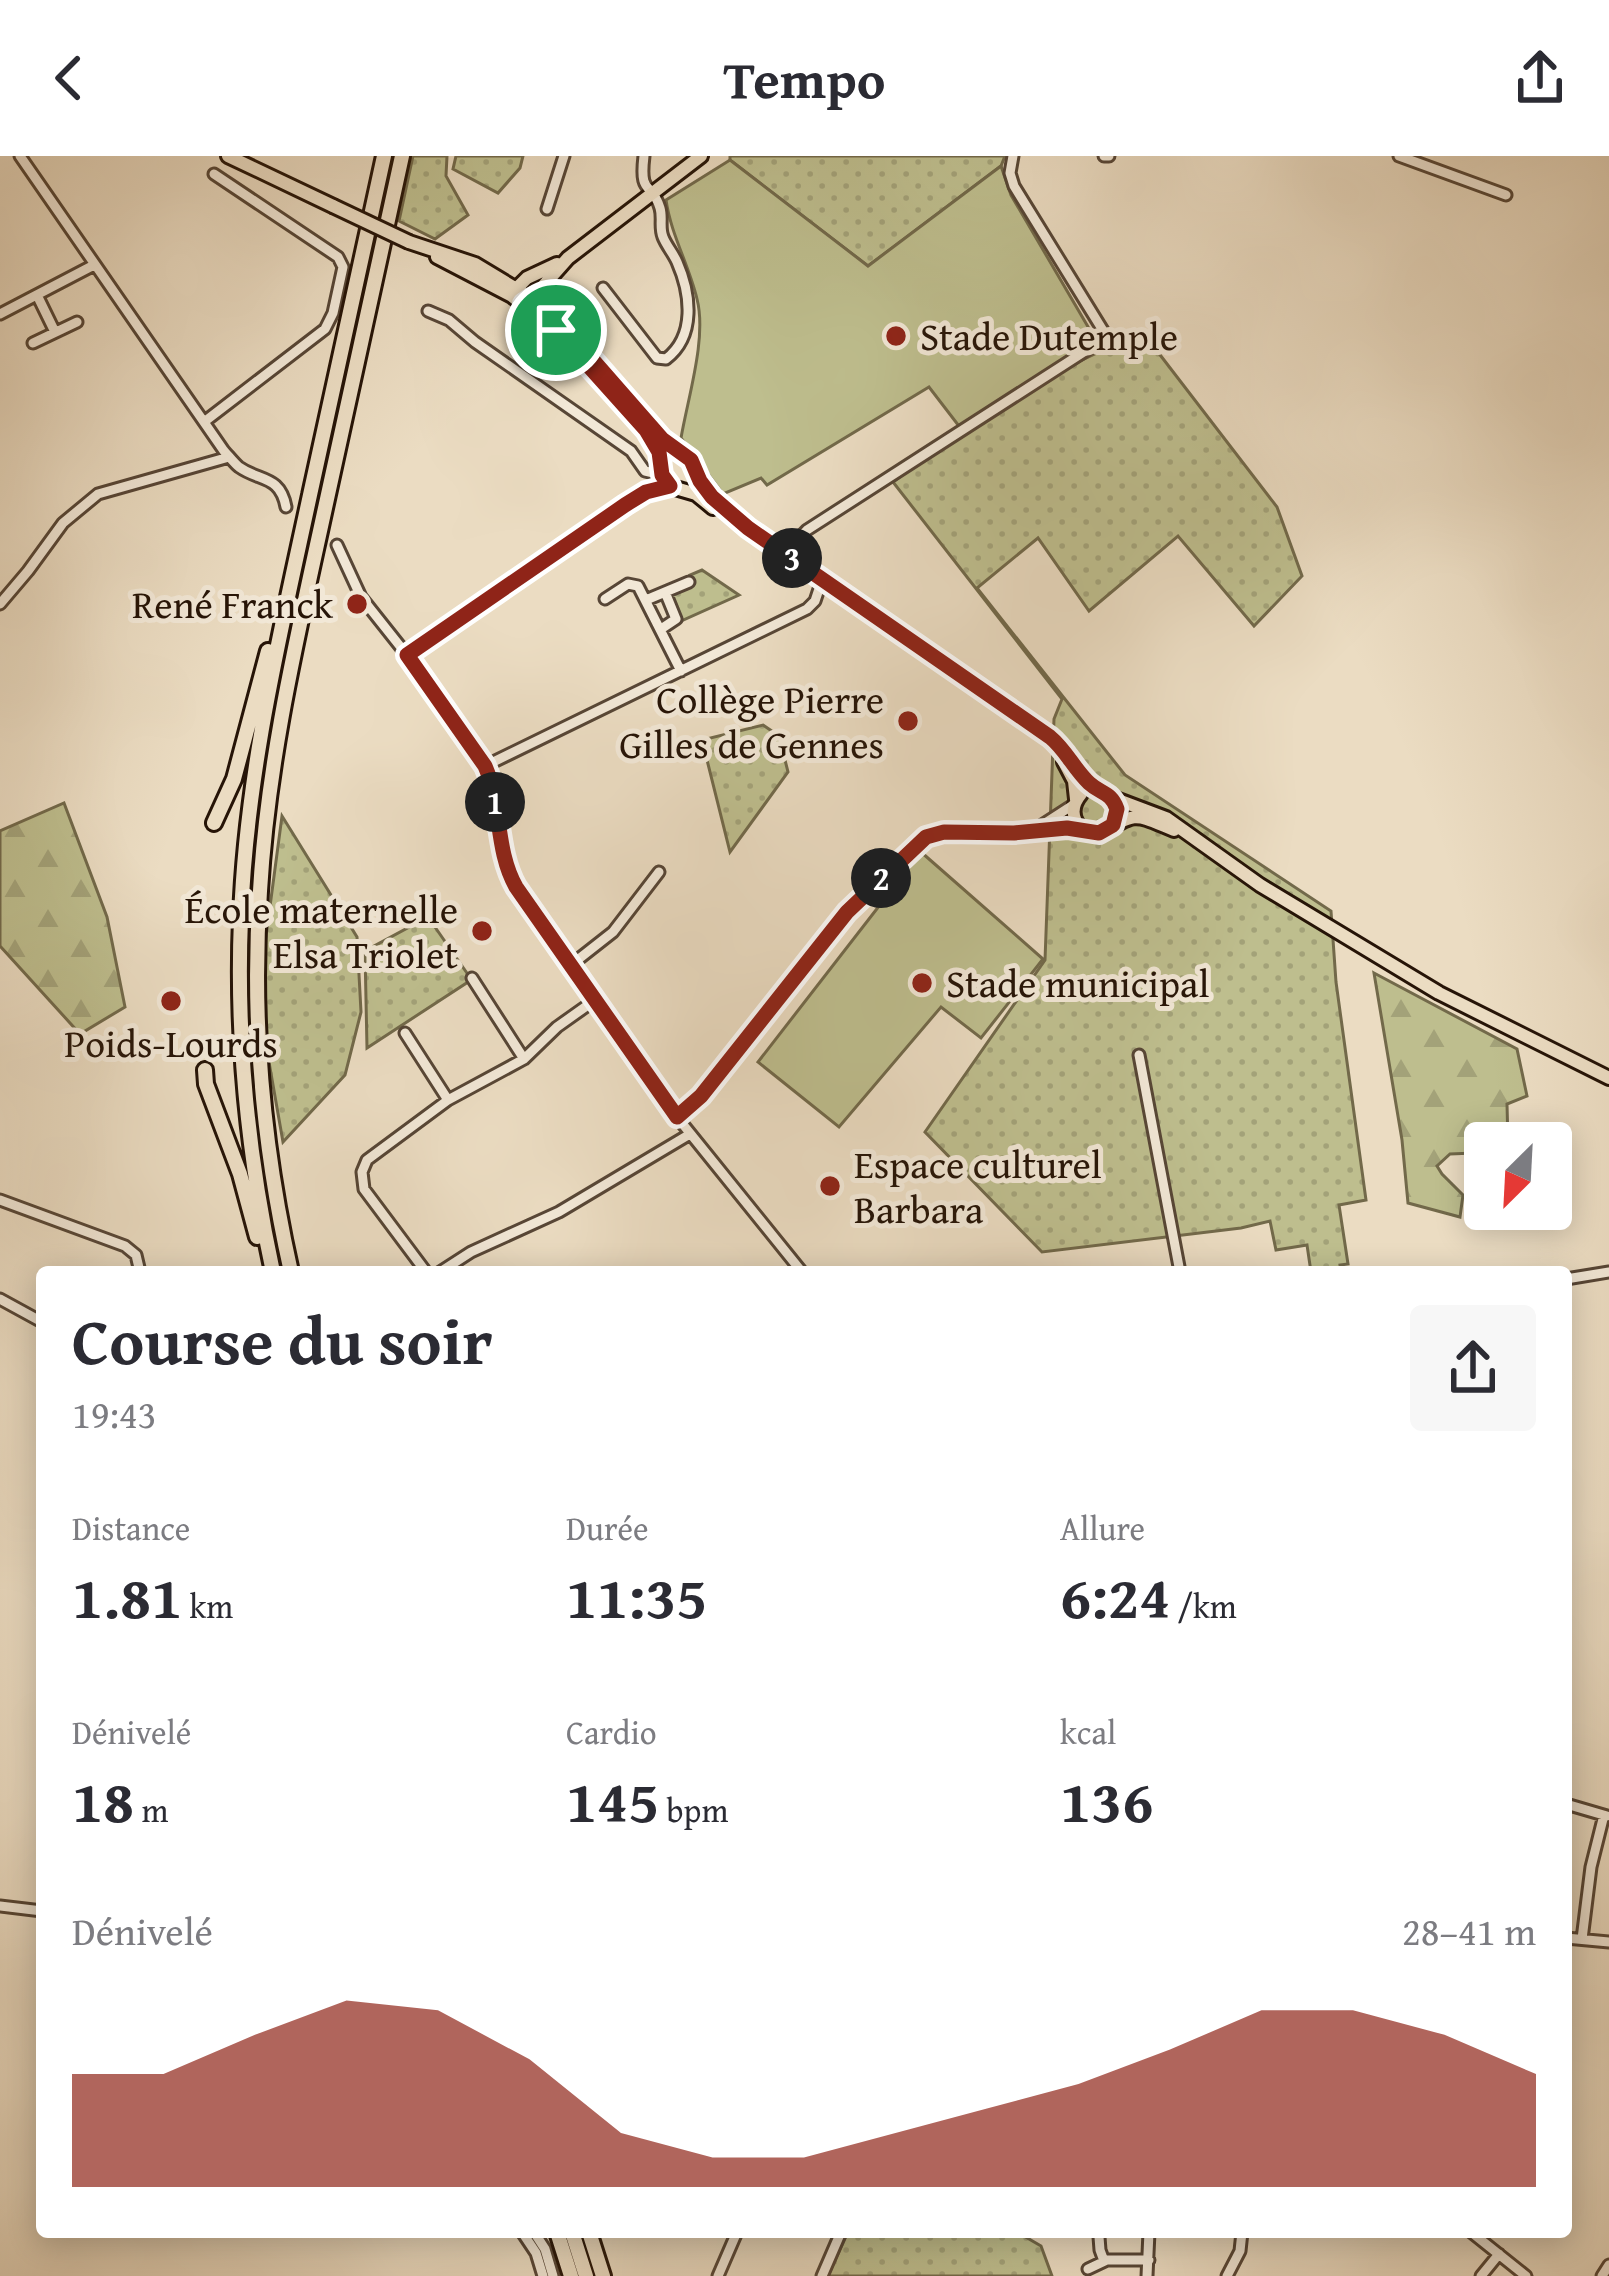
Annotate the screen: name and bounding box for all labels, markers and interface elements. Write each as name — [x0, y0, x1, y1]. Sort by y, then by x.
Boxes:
text: Tempo — [724, 39, 886, 118]
icon: back — [36, 45, 102, 111]
icon: share — [1507, 45, 1573, 111]
pin — [505, 279, 607, 381]
icon: arrive — [523, 297, 589, 363]
place label: Stade Dutemple — [920, 307, 1178, 364]
marker: Stade Dutemple — [883, 323, 909, 349]
pin: 3 — [762, 528, 822, 588]
text: 3 — [783, 534, 801, 582]
place label: René Franck — [132, 575, 333, 632]
marker: René Franck — [344, 591, 370, 617]
place label: Collège Pierre Gilles de Gennes — [619, 670, 884, 772]
marker: Collège Pierre Gilles de Gennes — [895, 708, 921, 734]
pin: 1 — [465, 772, 525, 832]
text: 1 — [486, 778, 504, 826]
pin: 2 — [851, 848, 911, 908]
text: 2 — [872, 854, 890, 902]
place label: École maternelle Elsa Triolet — [184, 880, 458, 982]
marker: École maternelle Elsa Triolet — [469, 918, 495, 944]
place label: Stade municipal — [946, 954, 1209, 1011]
marker: Stade municipal — [909, 970, 935, 996]
marker: Poids-Lourds — [158, 988, 184, 1014]
place label: Poids-Lourds — [64, 1014, 278, 1071]
north arrow — [1464, 1122, 1572, 1230]
map controls — [1464, 1122, 1572, 1230]
place label: Espace culturel Barbara — [854, 1135, 1102, 1237]
marker: Espace culturel Barbara — [817, 1173, 843, 1199]
text: Course du soir — [72, 1291, 493, 1388]
button: share — [1410, 1305, 1536, 1431]
text: 19:43 — [72, 1385, 157, 1442]
text: Distance — [72, 1504, 190, 1552]
text: Durée — [566, 1504, 648, 1552]
text: Allure — [1060, 1504, 1145, 1552]
text: 1.81 — [72, 1552, 182, 1640]
text: 11:35 — [566, 1552, 707, 1640]
text: 6:24 — [1060, 1552, 1170, 1640]
text: km — [182, 1582, 233, 1630]
text: /km — [1170, 1582, 1237, 1630]
text: Dénivelé — [72, 1708, 191, 1756]
text: Cardio — [566, 1708, 657, 1756]
text: kcal — [1060, 1708, 1116, 1756]
text: 18 — [72, 1756, 134, 1844]
text: 145 — [566, 1756, 659, 1844]
text: 136 — [1060, 1756, 1153, 1844]
text: m — [134, 1786, 168, 1834]
text: bpm — [659, 1786, 728, 1834]
text: Dénivelé — [72, 1902, 213, 1959]
text: 28–41 m — [1402, 1902, 1536, 1959]

